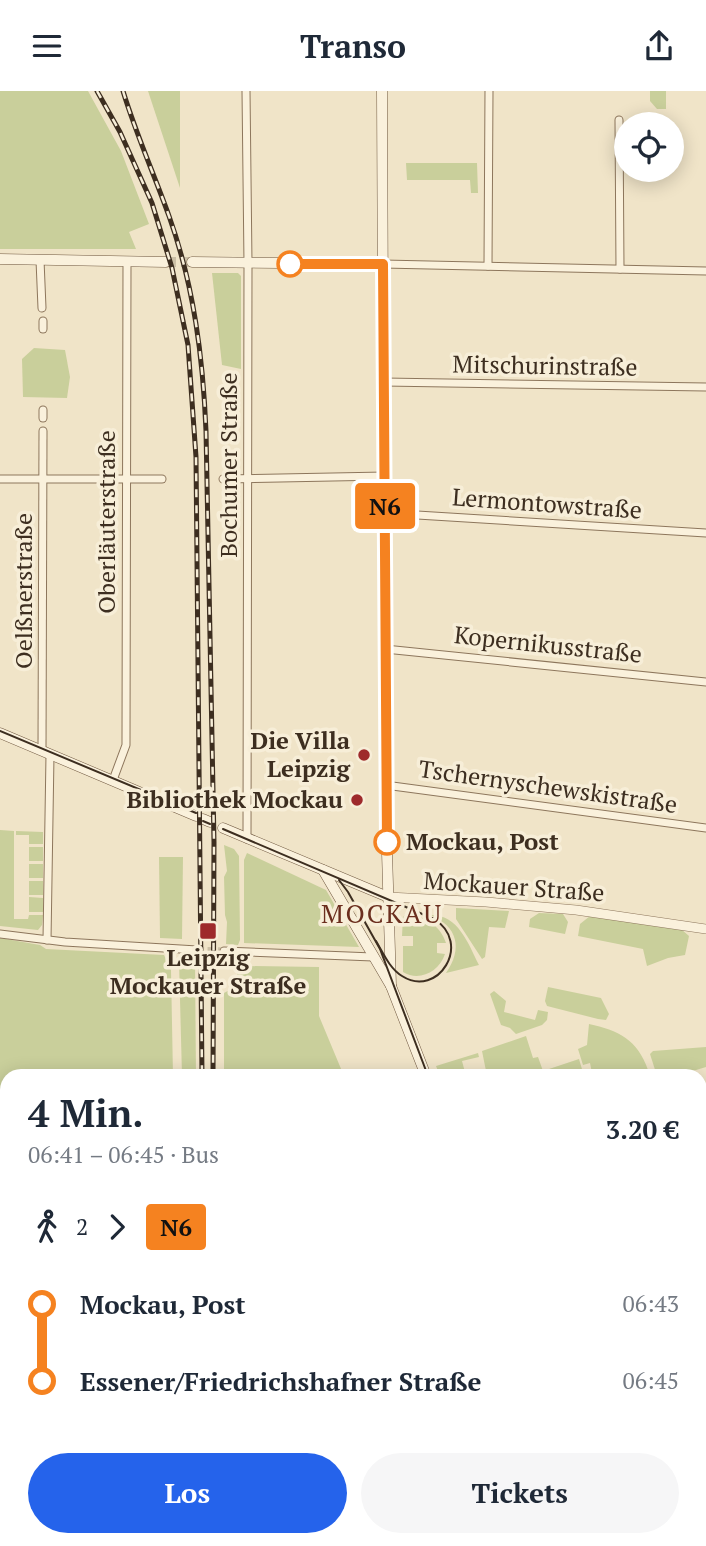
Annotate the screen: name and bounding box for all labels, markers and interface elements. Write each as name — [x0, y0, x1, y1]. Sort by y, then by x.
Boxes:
text: Transo — [300, 25, 406, 67]
icon: menu — [28, 27, 66, 65]
icon: share — [640, 27, 678, 65]
map controls — [614, 112, 684, 182]
button: locate — [614, 112, 684, 182]
unlabelled marker — [277, 251, 303, 277]
street label: Mitschurinstraße — [452, 347, 638, 383]
street label: Bochumer Straße — [212, 372, 244, 558]
street label: Oberläuterstraße — [90, 430, 122, 614]
street label: Lermontowstraße — [451, 480, 643, 526]
line badge: N6 — [354, 483, 416, 529]
text: N6 — [369, 490, 401, 522]
street label: Oelßnerstraße — [7, 513, 39, 669]
street label: Kopernikusstraße — [453, 618, 644, 670]
place label: Die Villa Leipzig — [250, 724, 351, 784]
marker: Die Villa Leipzig — [356, 747, 372, 763]
street label: Tschernyschewskistraße — [417, 752, 679, 820]
place label: Bibliothek Mockau — [127, 783, 343, 815]
marker: Bibliothek Mockau — [349, 792, 365, 808]
place label: Mockau, Post — [406, 825, 559, 857]
marker: Mockau, Post — [374, 829, 400, 855]
street label: Mockauer Straße — [423, 864, 606, 908]
district label: MOCKAU — [321, 896, 443, 930]
marker: Leipzig Mockauer Straße — [198, 921, 218, 941]
place label: Leipzig Mockauer Straße — [110, 941, 306, 1001]
text: 4 Min. — [28, 1088, 143, 1138]
text: 3.20 € — [606, 1112, 679, 1146]
text: 06:41 – 06:45 · Bus — [28, 1139, 219, 1170]
icon: walk — [28, 1208, 66, 1246]
icon: forward — [98, 1208, 136, 1246]
text: 2 — [76, 1211, 88, 1242]
text: N6 — [160, 1211, 192, 1243]
text: Mockau, Post — [80, 1287, 246, 1321]
text: 06:43 — [622, 1288, 679, 1319]
text: Essener/Friedrichshafner Straße — [80, 1364, 482, 1398]
text: 06:45 — [622, 1365, 679, 1396]
button: Los — [28, 1453, 347, 1533]
button: Tickets — [361, 1453, 679, 1533]

